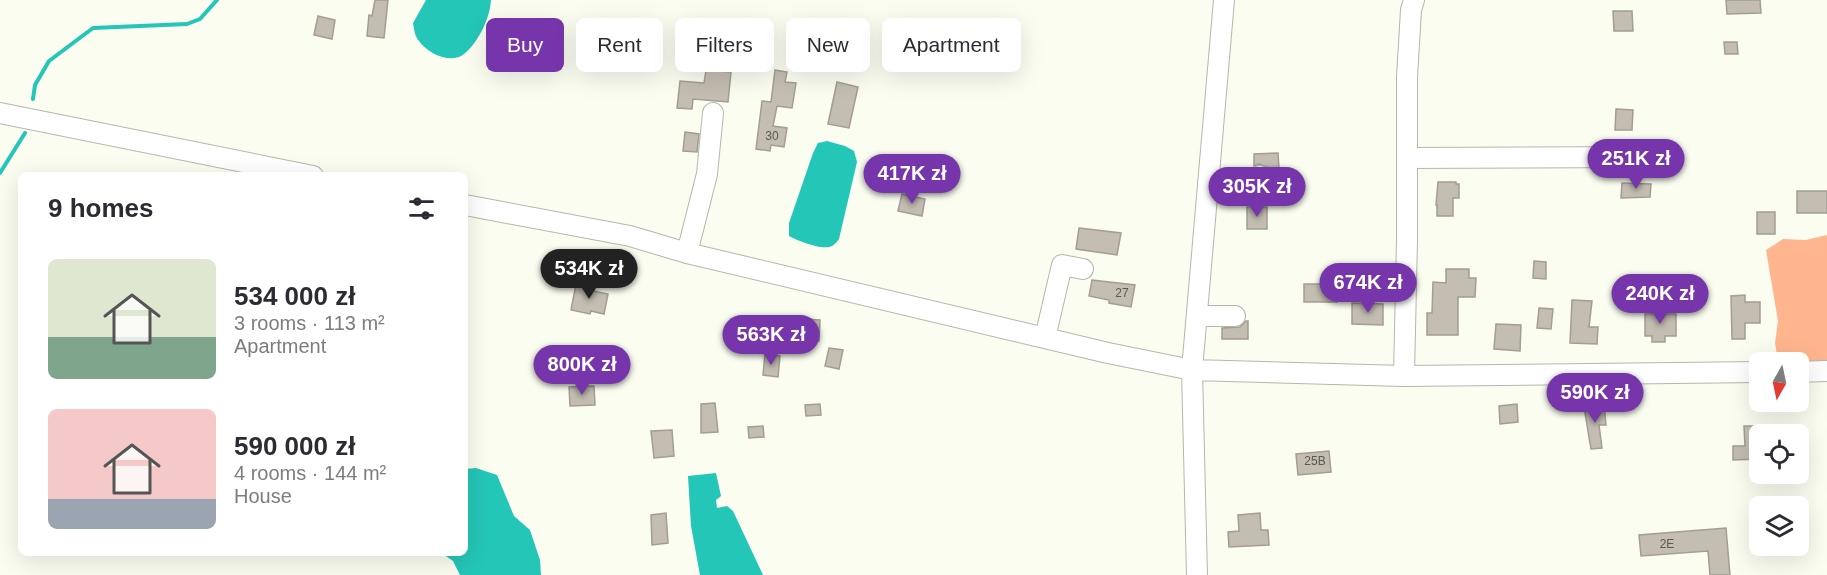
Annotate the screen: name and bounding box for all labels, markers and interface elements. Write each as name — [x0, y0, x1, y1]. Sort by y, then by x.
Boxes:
chip: Buy — [486, 18, 564, 72]
chip: Rent — [576, 18, 663, 72]
chip: Filters — [675, 18, 774, 72]
chip: New — [786, 18, 870, 72]
chip: Apartment — [882, 18, 1021, 72]
house number: 30 — [765, 129, 779, 143]
pin: 251K zł — [1581, 139, 1691, 190]
text: 251K zł — [1602, 147, 1670, 169]
pin: 417K zł — [857, 154, 967, 205]
text: 417K zł — [878, 162, 946, 184]
pin: 305K zł — [1202, 167, 1312, 218]
text: 305K zł — [1223, 175, 1291, 197]
icon: filters — [405, 192, 438, 225]
text: 9 homes — [48, 193, 154, 223]
pin: 534K zł — [534, 249, 644, 300]
text: 534K zł — [555, 257, 623, 279]
pin: 674K zł — [1313, 263, 1423, 314]
text: 674K zł — [1334, 271, 1402, 293]
pin: 240K zł — [1605, 274, 1715, 325]
text: 534 000 zł — [234, 281, 355, 311]
text: 240K zł — [1626, 282, 1694, 304]
icon: home — [96, 283, 168, 355]
house number: 27 — [1115, 286, 1129, 300]
text: 3 rooms · 113 m² — [234, 312, 385, 334]
pin: 563K zł — [716, 315, 826, 366]
text: 563K zł — [737, 323, 805, 345]
text: Apartment — [234, 335, 326, 357]
pin: 800K zł — [527, 345, 637, 396]
north arrow — [1749, 352, 1809, 412]
map controls — [1749, 352, 1809, 556]
text: 800K zł — [548, 353, 616, 375]
pin: 590K zł — [1540, 373, 1650, 424]
text: 590K zł — [1561, 381, 1629, 403]
button: locate — [1749, 424, 1809, 484]
text: 590 000 zł — [234, 431, 355, 461]
icon: home — [96, 433, 168, 505]
house number: 25B — [1304, 454, 1326, 468]
text: 4 rooms · 144 m² — [234, 462, 386, 484]
text: House — [234, 485, 292, 507]
button: layers — [1749, 496, 1809, 556]
house number: 2E — [1660, 537, 1674, 551]

